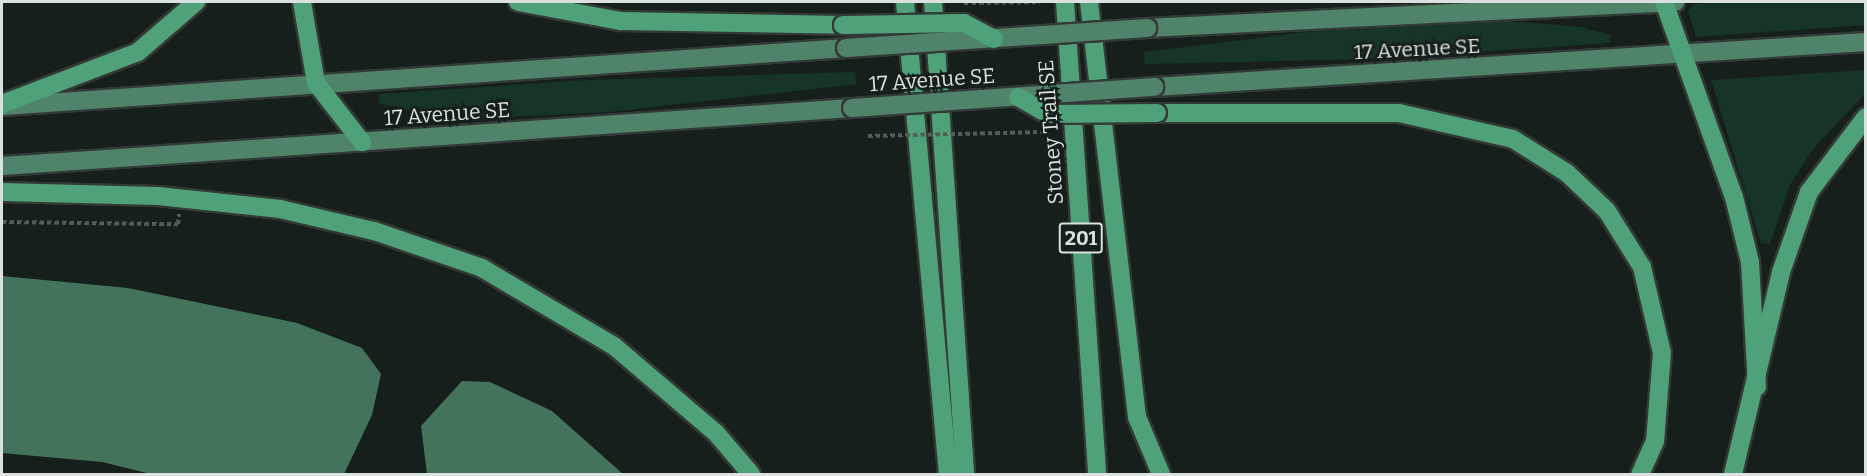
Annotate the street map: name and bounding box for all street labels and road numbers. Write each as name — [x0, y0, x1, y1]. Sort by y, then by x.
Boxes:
street label: 17 Avenue SE — [1353, 33, 1481, 65]
street label: Stoney Trail SE — [1033, 59, 1069, 205]
street label: 17 Avenue SE — [868, 63, 996, 97]
street label: 17 Avenue SE — [383, 97, 511, 131]
road number: 201 — [1058, 221, 1104, 255]

